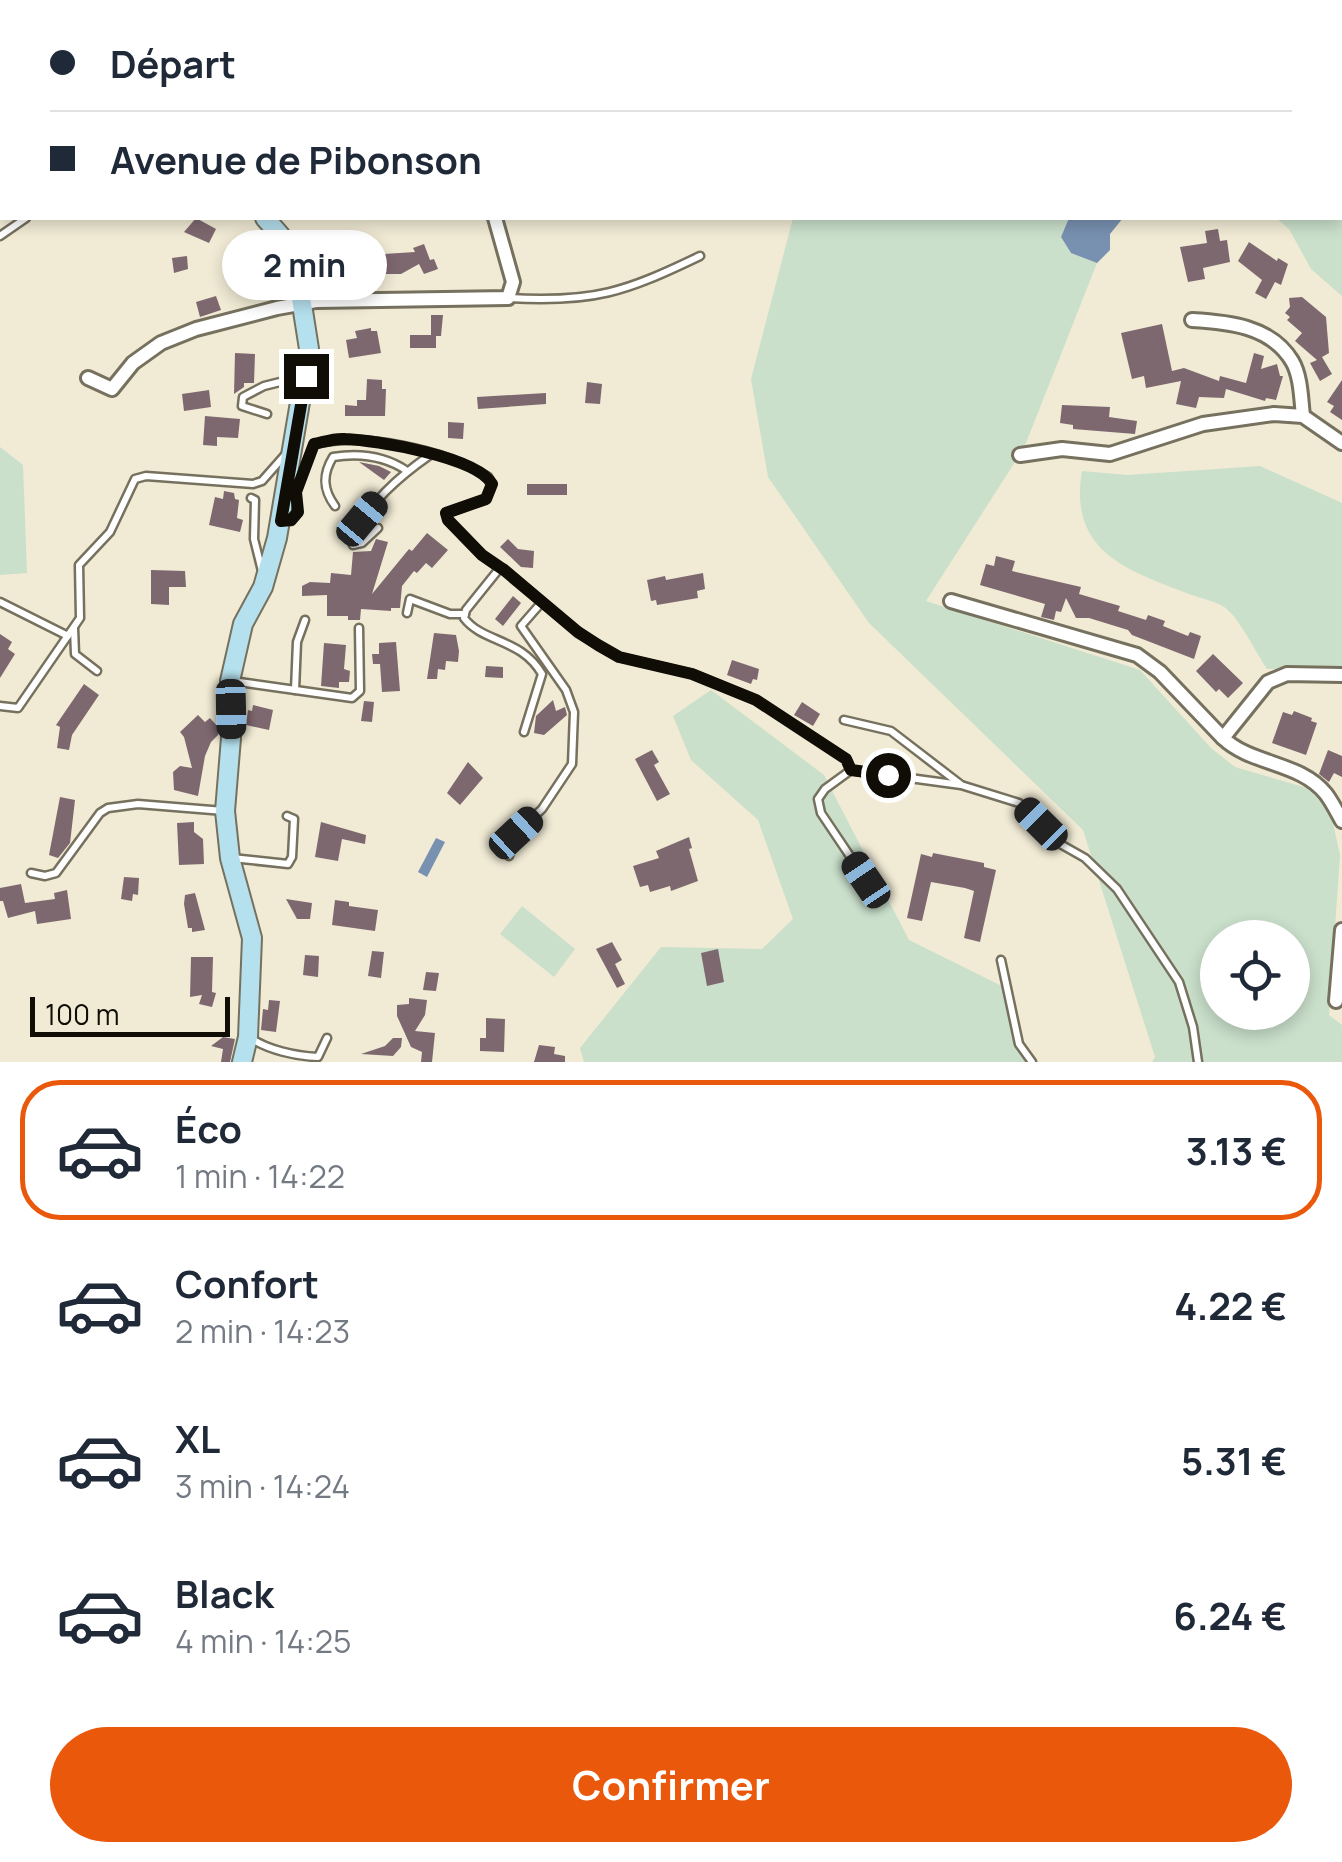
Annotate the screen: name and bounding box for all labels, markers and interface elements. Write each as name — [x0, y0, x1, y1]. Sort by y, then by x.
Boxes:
text: Départ — [110, 37, 236, 89]
text: Avenue de Pibonson — [110, 133, 482, 185]
callout: 2 min — [224, 231, 388, 301]
text: 2 min — [263, 243, 346, 287]
route end — [284, 354, 329, 399]
car — [331, 486, 393, 552]
car — [215, 679, 247, 739]
route start — [866, 753, 911, 798]
car — [1009, 792, 1073, 856]
car — [484, 802, 548, 864]
car — [837, 847, 895, 913]
map controls — [1200, 920, 1310, 1030]
button: locate — [1200, 920, 1310, 1030]
scale bar — [30, 992, 230, 1036]
text: 100 m — [45, 995, 119, 1033]
text: Éco — [175, 1102, 242, 1154]
icon: car — [55, 1105, 145, 1195]
text: 3.13 € — [1186, 1124, 1287, 1176]
text: 1 min · 14:22 — [175, 1154, 345, 1198]
text: Confort — [175, 1257, 319, 1309]
icon: car — [55, 1260, 145, 1350]
text: 4.22 € — [1174, 1279, 1287, 1331]
text: 2 min · 14:23 — [175, 1309, 350, 1353]
text: XL — [175, 1412, 220, 1464]
icon: car — [55, 1415, 145, 1505]
text: 5.31 € — [1181, 1434, 1287, 1486]
text: 3 min · 14:24 — [175, 1464, 350, 1508]
text: Black — [175, 1567, 274, 1619]
icon: car — [55, 1570, 145, 1660]
text: 6.24 € — [1173, 1589, 1287, 1641]
text: 4 min · 14:25 — [175, 1619, 352, 1663]
button: Confirmer — [50, 1727, 1292, 1842]

